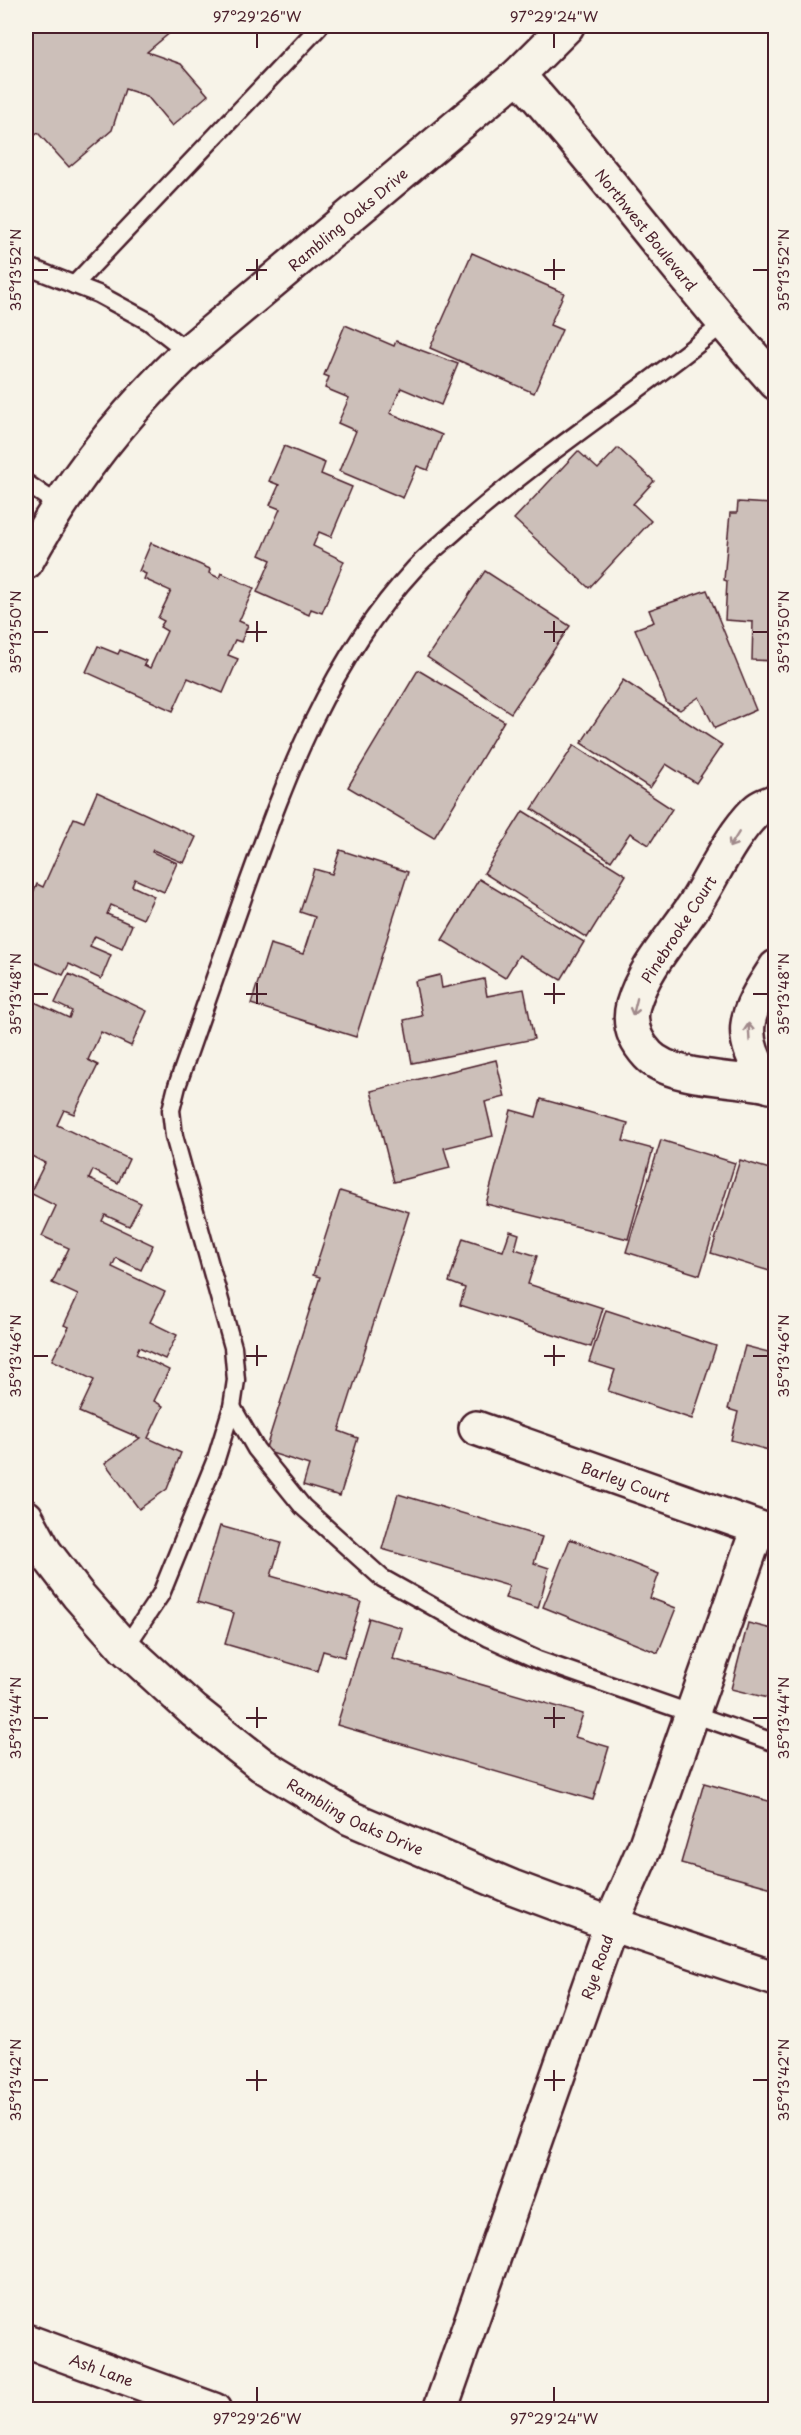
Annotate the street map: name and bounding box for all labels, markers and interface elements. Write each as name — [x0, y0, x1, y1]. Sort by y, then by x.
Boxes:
text: 97°29'26"W — [213, 4, 302, 27]
text: 97°29'24"W — [510, 4, 599, 27]
street label: Rambling Oaks Drive — [282, 161, 412, 276]
street label: Northwest Boulevard — [591, 163, 704, 295]
text: 35°13'52"N — [3, 229, 26, 311]
text: 35°13'52"N — [771, 229, 794, 311]
text: 35°13'50"N — [3, 590, 26, 674]
text: 35°13'50"N — [771, 590, 794, 674]
one-way arrow — [728, 831, 740, 848]
street label: Pinebrooke Court — [635, 871, 721, 987]
text: 35°13'48"N — [3, 953, 26, 1035]
text: 35°13'48"N — [771, 953, 794, 1035]
one-way arrow — [628, 997, 640, 1016]
one-way arrow — [743, 1023, 754, 1043]
text: 35°13'46"N — [3, 1314, 26, 1398]
text: 35°13'46"N — [771, 1314, 794, 1398]
street label: Barley Court — [578, 1455, 674, 1507]
text: 35°13'44"N — [3, 1677, 26, 1759]
text: 35°13'44"N — [771, 1677, 794, 1759]
street label: Rambling Oaks Drive — [283, 1771, 428, 1860]
street label: Rye Road — [574, 1931, 618, 2002]
text: 35°13'42"N — [3, 2039, 26, 2121]
text: 35°13'42"N — [771, 2039, 794, 2121]
street label: Ash Lane — [67, 2347, 137, 2391]
text: 97°29'26"W — [213, 2406, 302, 2429]
text: 97°29'24"W — [510, 2406, 599, 2429]

